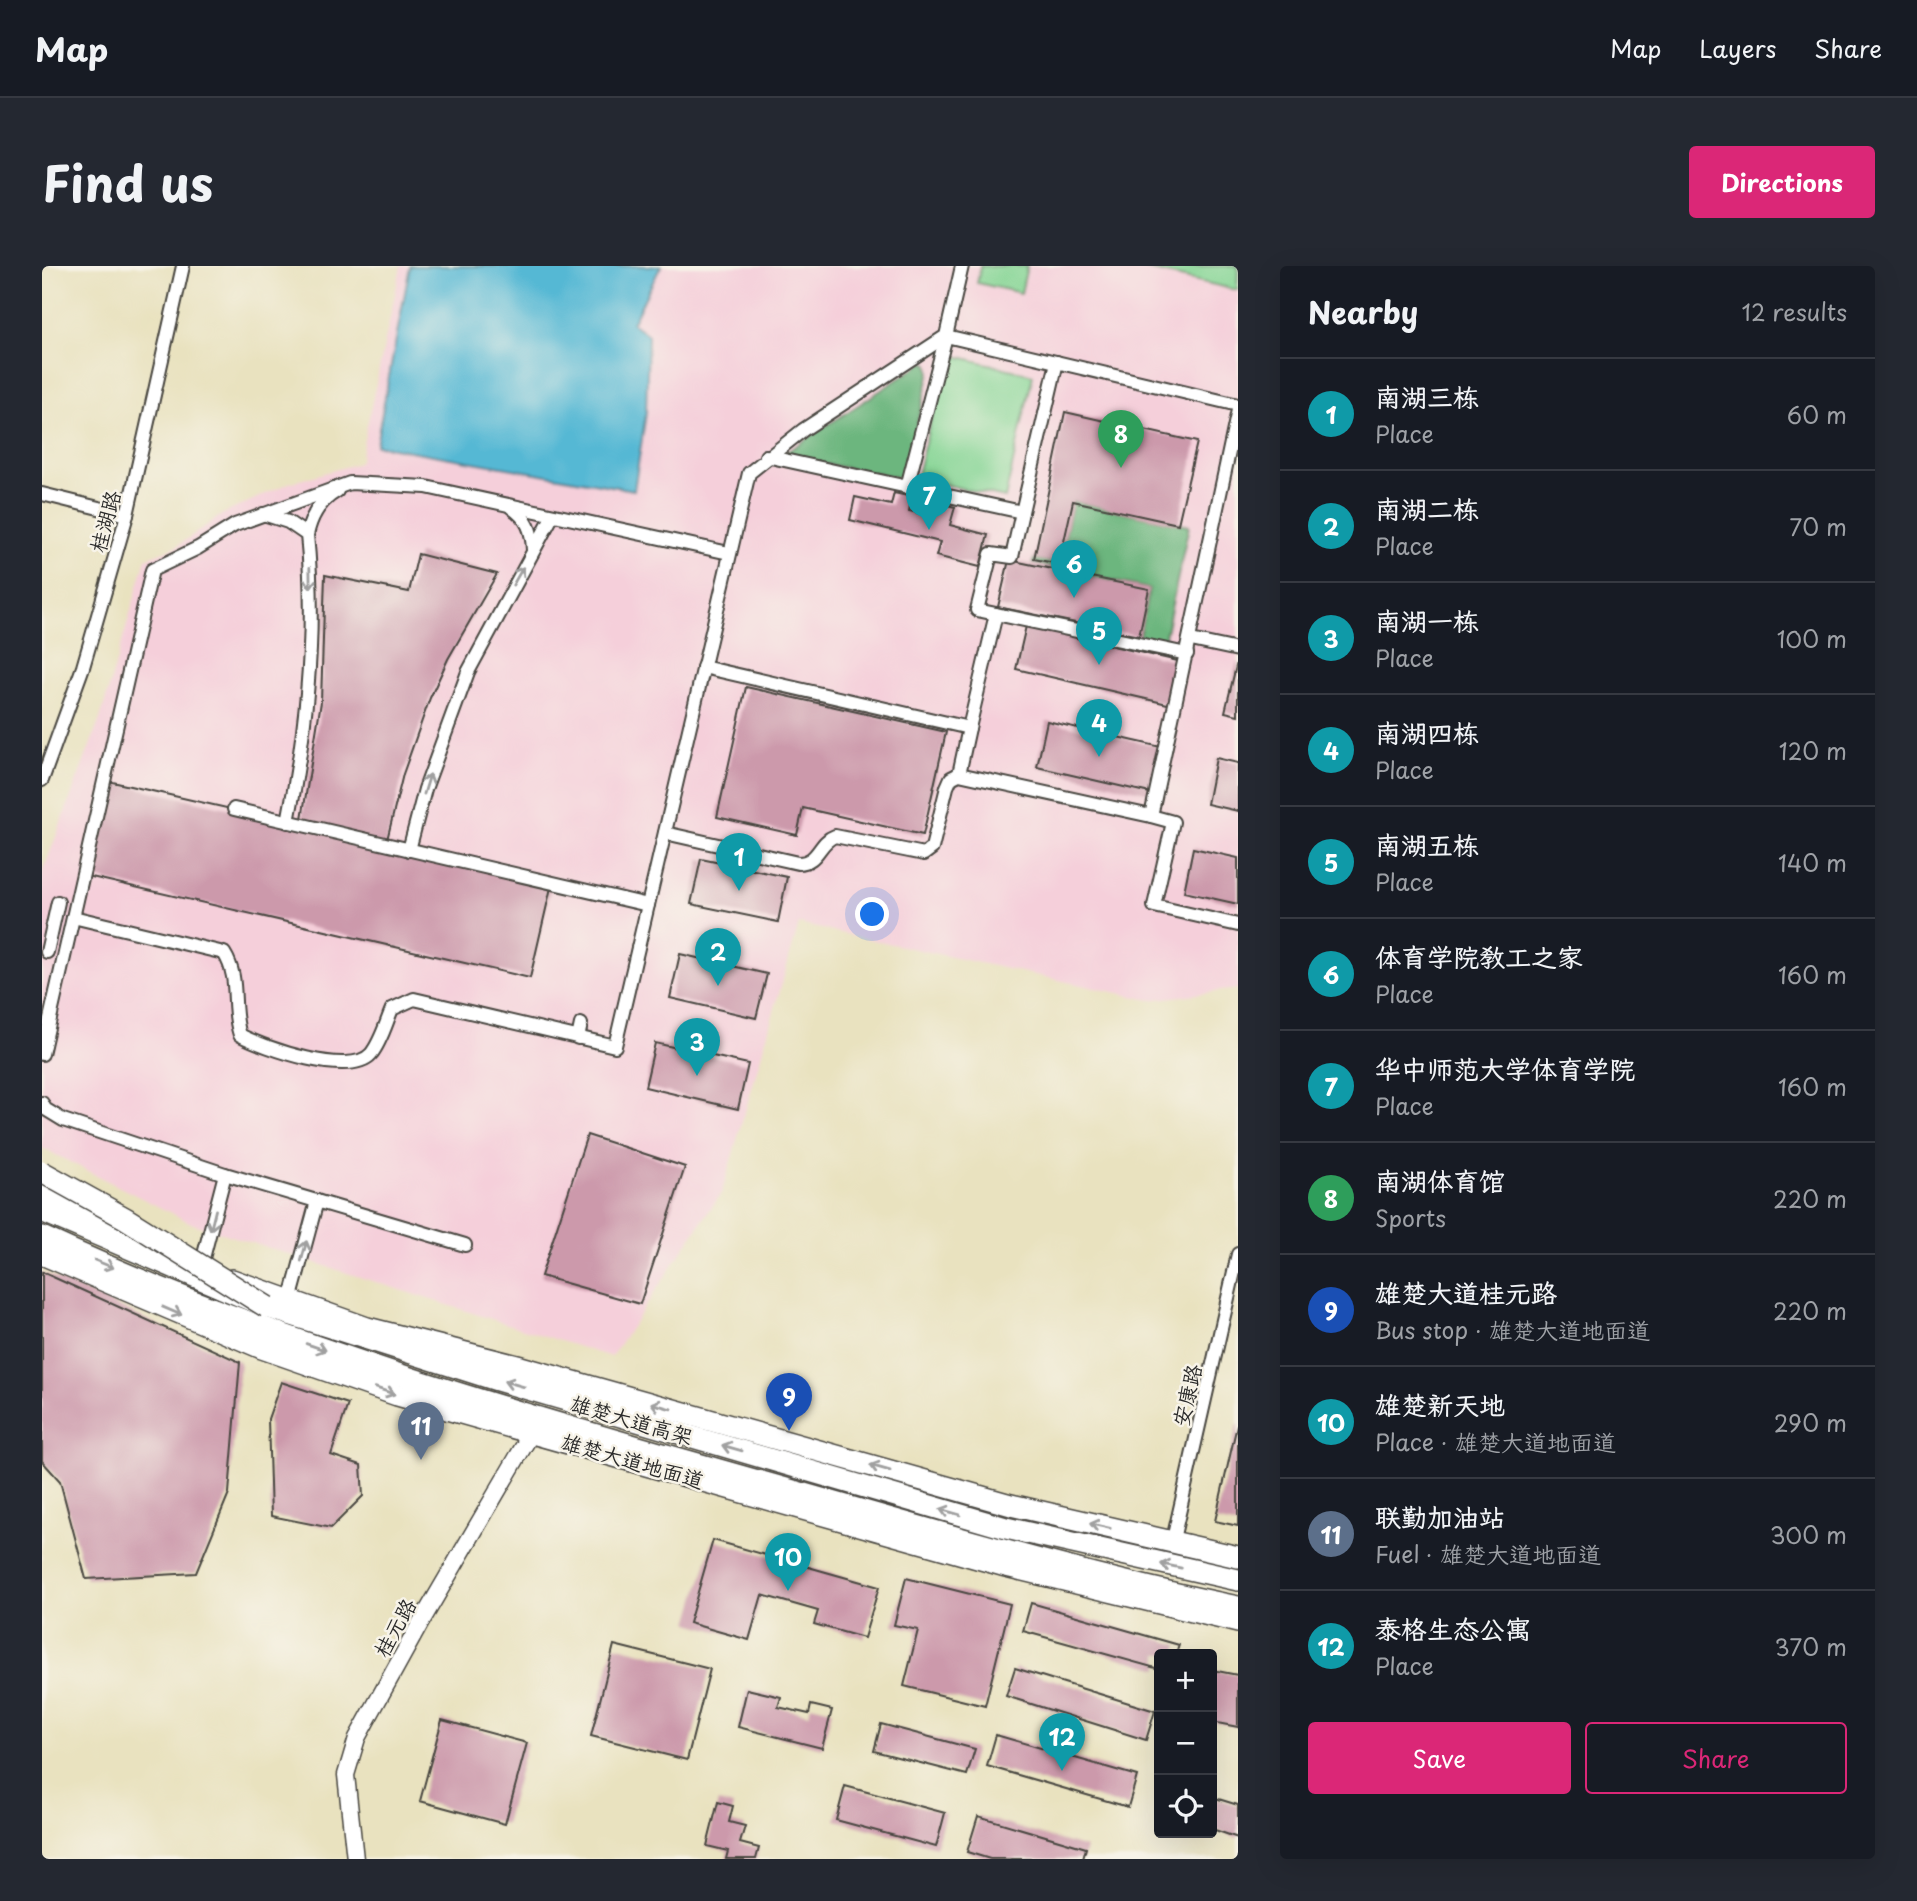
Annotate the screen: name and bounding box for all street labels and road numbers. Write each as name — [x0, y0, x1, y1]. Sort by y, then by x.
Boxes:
street label: 桂湖路 — [80, 486, 128, 556]
street label: 安康路 — [1163, 1361, 1209, 1429]
street label: 雄楚大道高架 — [567, 1386, 697, 1452]
street label: 雄楚大道地面道 — [558, 1424, 708, 1496]
street label: 桂元路 — [365, 1592, 423, 1662]

